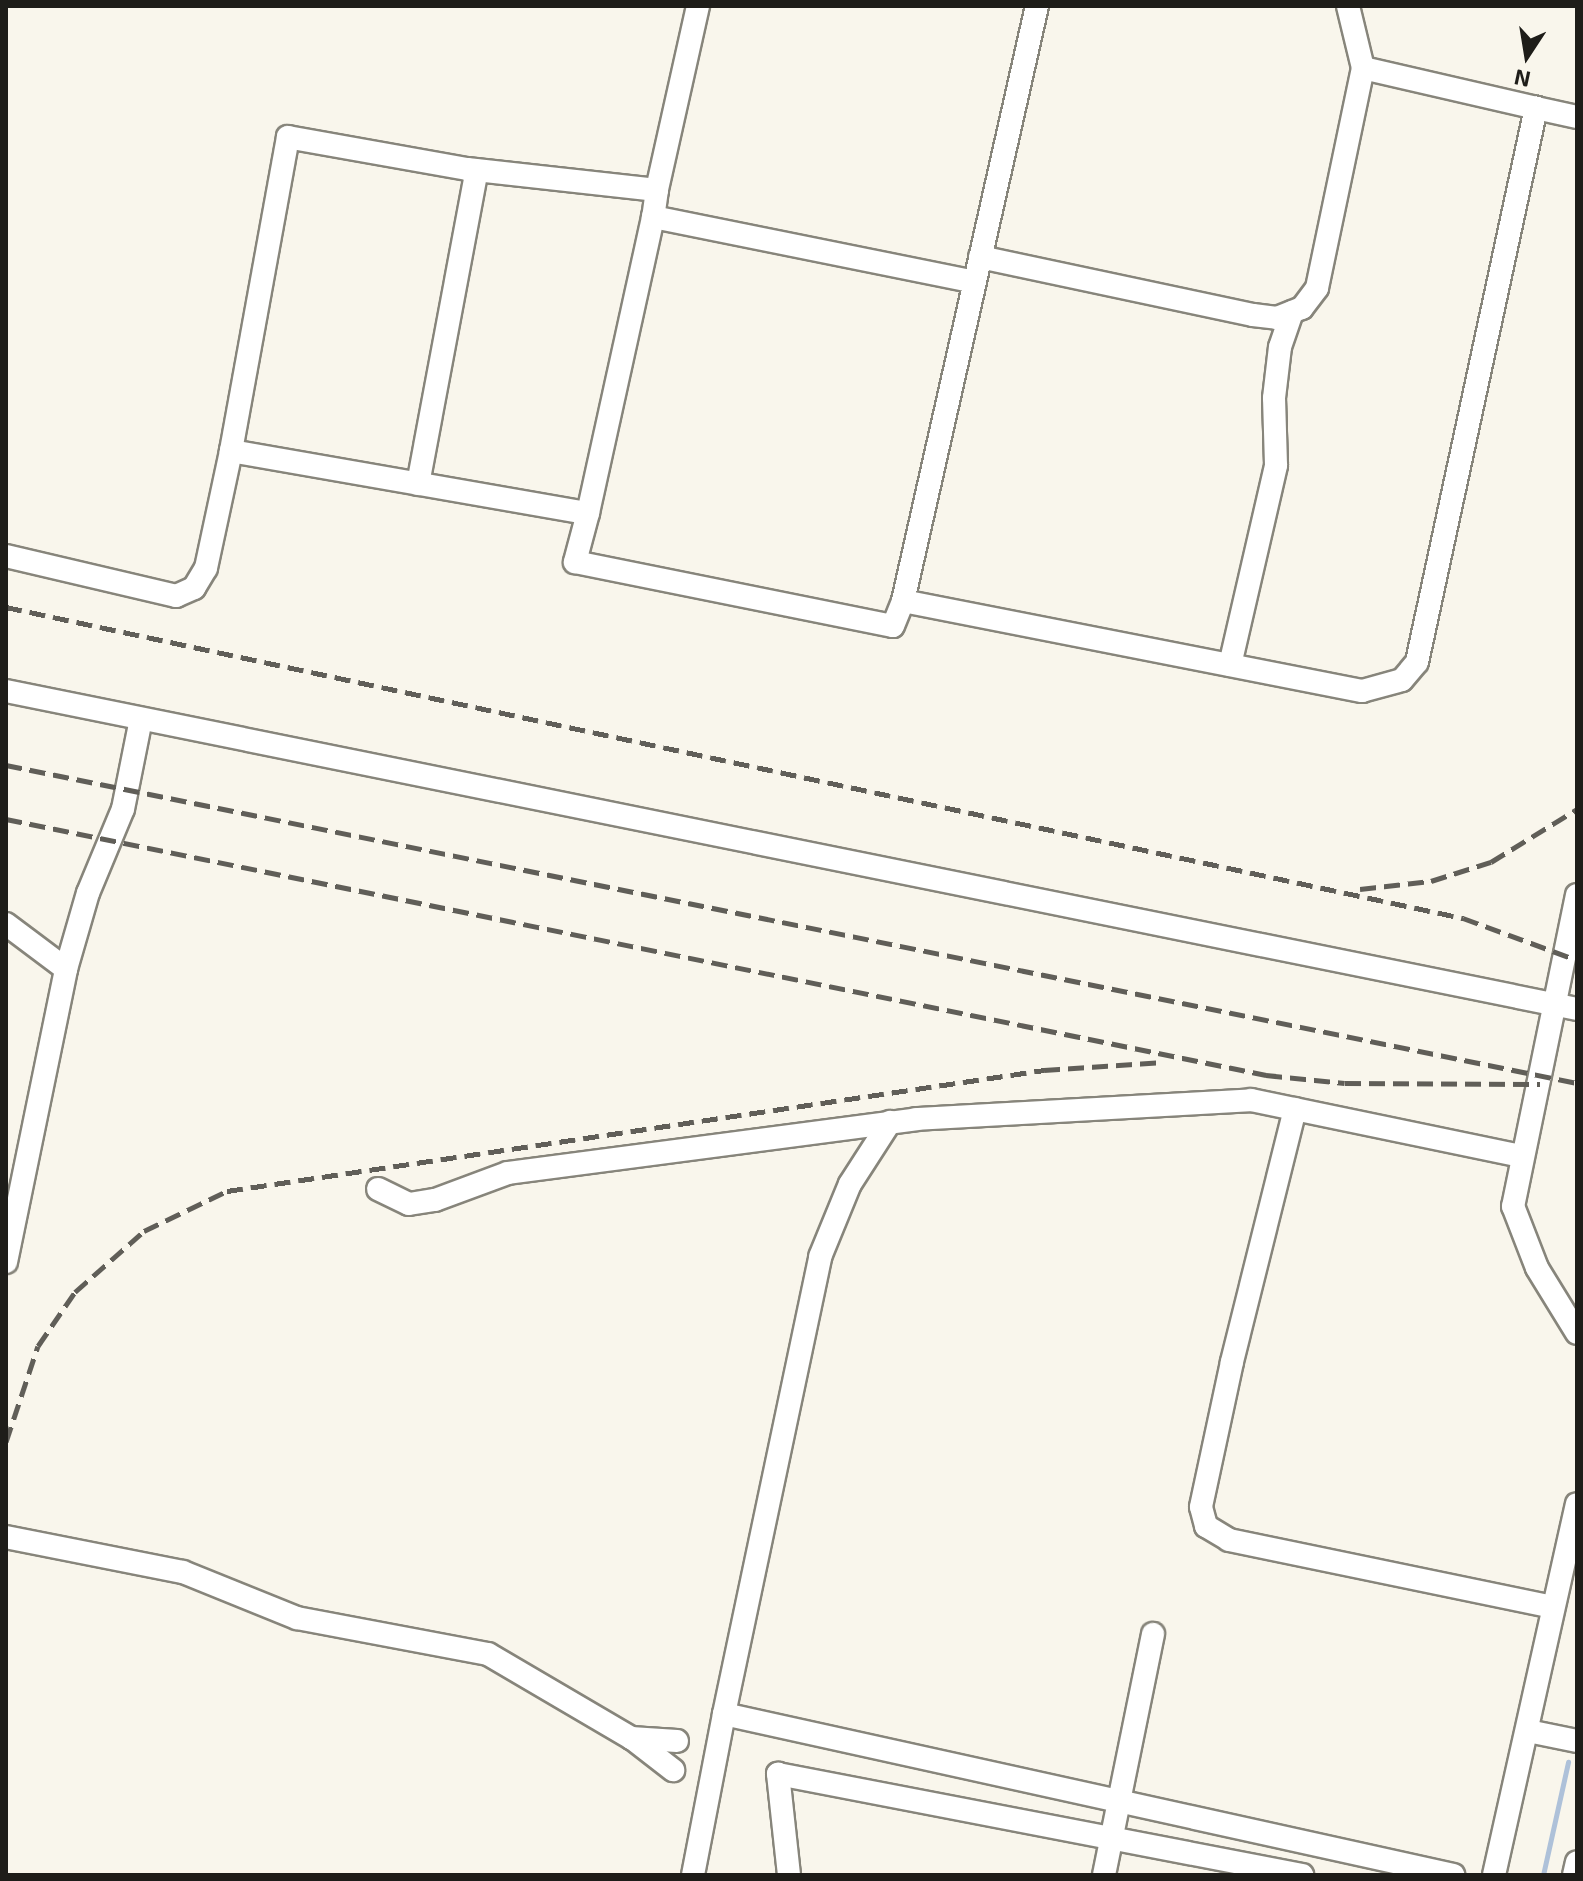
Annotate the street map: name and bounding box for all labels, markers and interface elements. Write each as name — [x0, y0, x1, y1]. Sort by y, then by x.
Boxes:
north arrow — [1487, 16, 1567, 96]
text: N — [1512, 65, 1532, 94]

